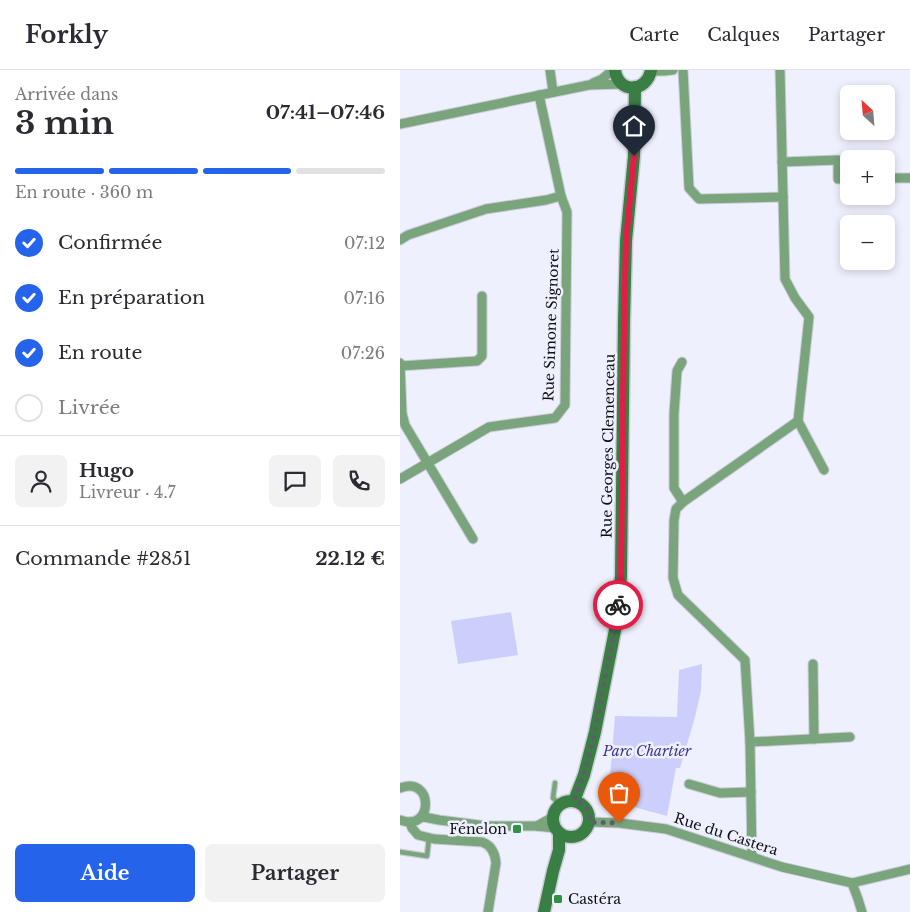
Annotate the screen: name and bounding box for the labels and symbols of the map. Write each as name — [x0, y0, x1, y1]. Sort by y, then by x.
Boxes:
north arrow — [840, 85, 895, 140]
pin — [613, 105, 655, 156]
street label: Rue Simone Signoret — [539, 248, 563, 402]
street label: Rue Georges Clemenceau — [597, 353, 619, 538]
courier — [593, 580, 643, 630]
park label: Parc Chartier — [602, 742, 692, 760]
pin — [598, 772, 640, 823]
street label: Rue du Castera — [672, 809, 781, 859]
place label: Fénelon — [449, 820, 507, 838]
marker: Fénelon — [511, 823, 523, 835]
place label: Castéra — [568, 890, 621, 908]
marker: Castéra — [552, 893, 564, 905]

